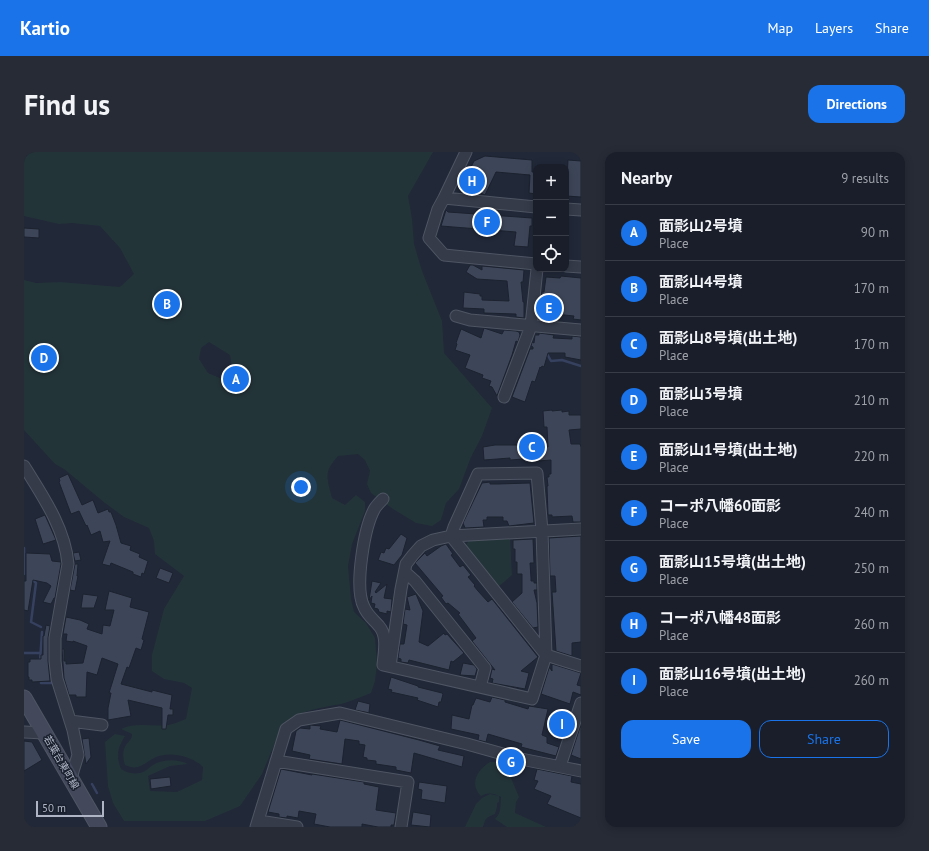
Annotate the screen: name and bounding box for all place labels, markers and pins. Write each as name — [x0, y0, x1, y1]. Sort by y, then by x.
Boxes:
pin: H — [459, 166, 485, 196]
pin: F — [474, 207, 500, 237]
pin: B — [154, 289, 180, 319]
pin: E — [536, 293, 562, 323]
pin: D — [31, 343, 57, 373]
pin: A — [223, 364, 249, 394]
pin: C — [519, 432, 545, 462]
pin: I — [549, 709, 575, 739]
pin: G — [498, 747, 524, 777]

